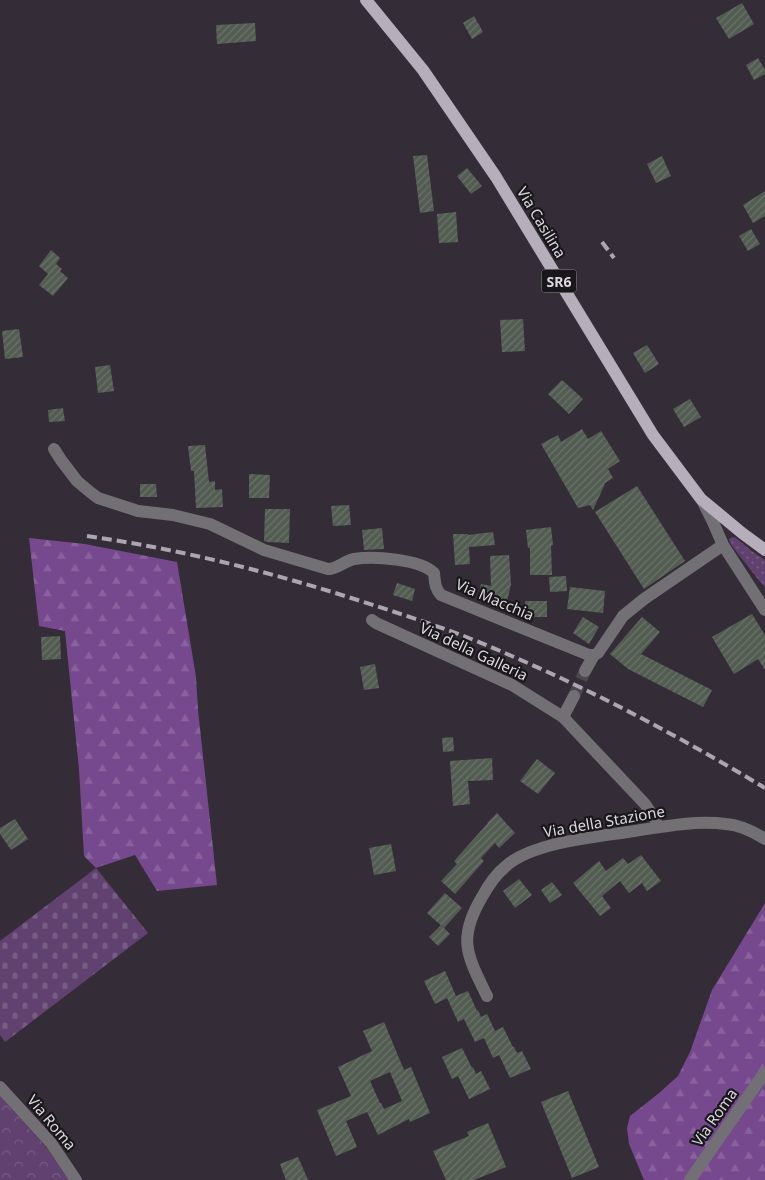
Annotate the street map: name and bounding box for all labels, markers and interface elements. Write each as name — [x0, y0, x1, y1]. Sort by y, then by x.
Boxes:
street label: Via Casilina — [513, 183, 571, 261]
road number: SR6 — [542, 270, 576, 292]
street label: Via Macchia — [453, 574, 537, 624]
street label: Via della Galleria — [417, 617, 531, 685]
street label: Via della Stazione — [542, 800, 666, 842]
street label: Via Roma — [687, 1084, 741, 1150]
street label: Via Roma — [23, 1090, 81, 1154]

